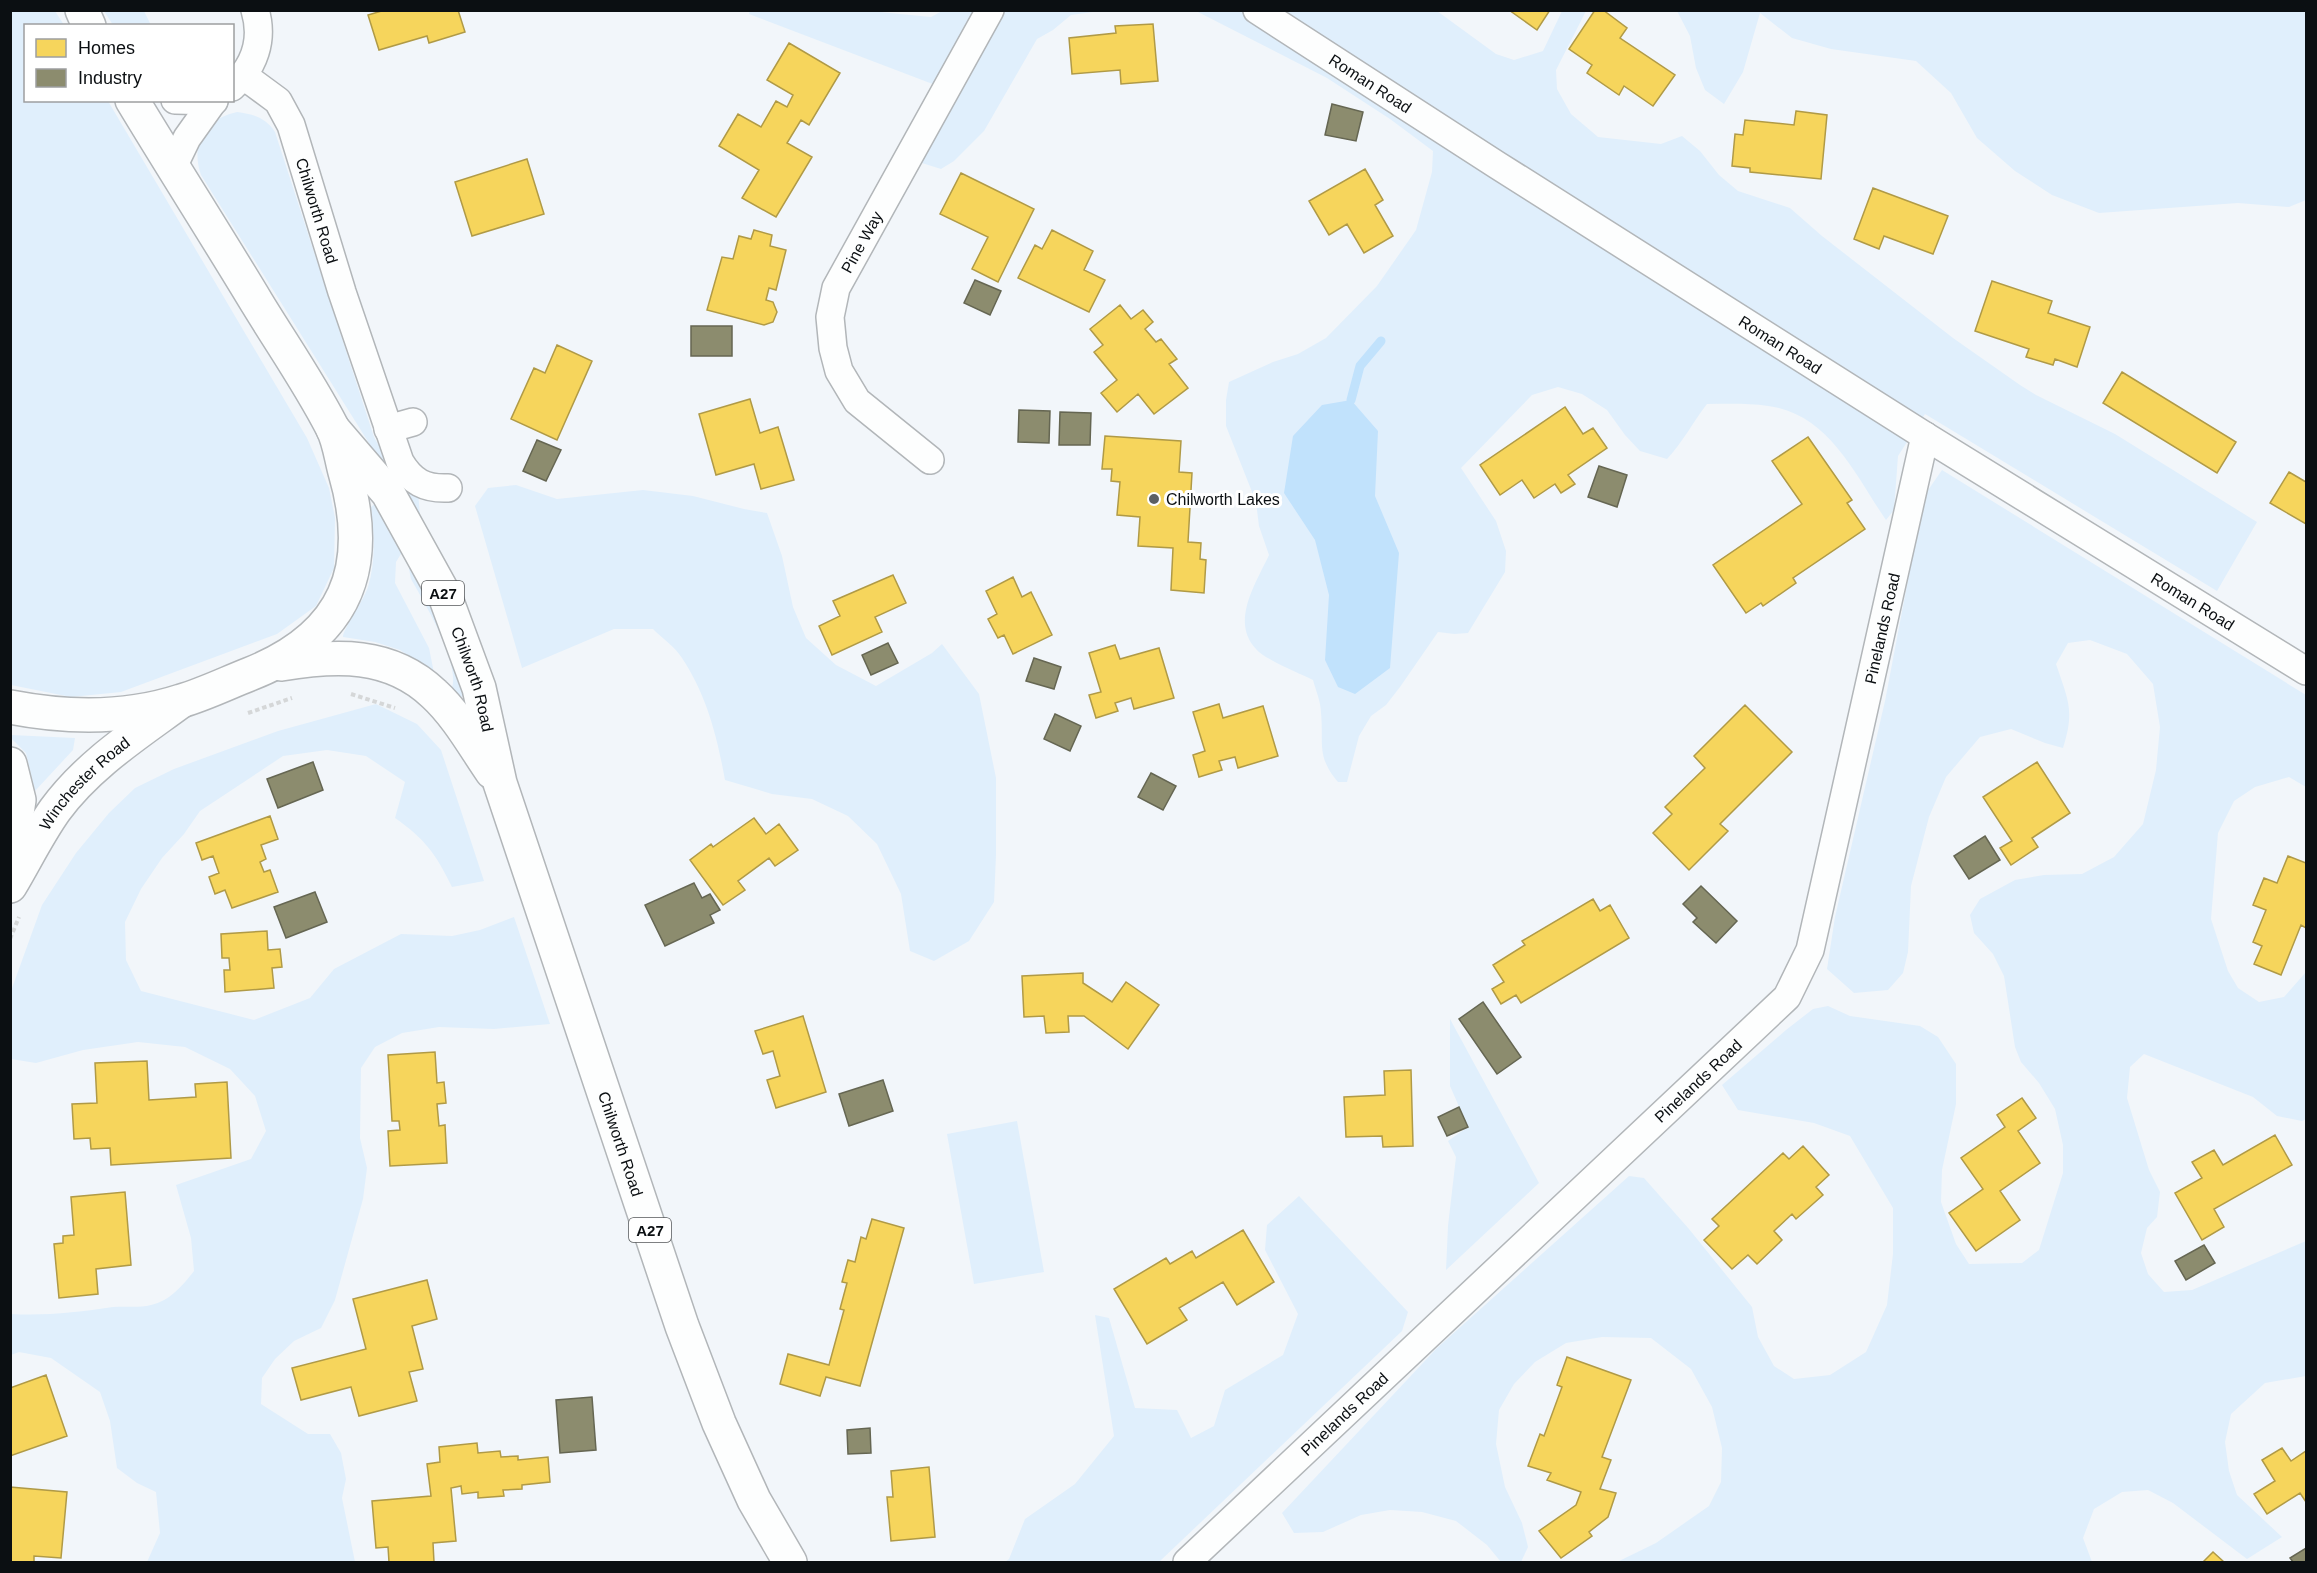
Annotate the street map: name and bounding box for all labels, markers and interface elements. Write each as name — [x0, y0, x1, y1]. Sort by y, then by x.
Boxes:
legend — [24, 24, 234, 102]
text: Homes — [78, 38, 135, 58]
street label: Roman Road — [1326, 51, 1415, 116]
text: Industry — [78, 68, 142, 88]
street label: Chilworth Road — [293, 156, 341, 265]
street label: Pine Way — [838, 208, 885, 276]
street label: Roman Road — [1736, 312, 1825, 377]
place label: Chilworth Lakes — [1166, 491, 1280, 508]
marker: Chilworth Lakes — [1147, 492, 1161, 506]
street label: Roman Road — [2148, 569, 2237, 633]
street label: Pinelands Road — [1861, 571, 1903, 685]
road number: A27 — [422, 581, 464, 605]
street label: Chilworth Road — [449, 624, 497, 733]
street label: Winchester Road — [36, 733, 133, 833]
street label: Pinelands Road — [1651, 1036, 1745, 1126]
street label: Chilworth Road — [595, 1089, 646, 1198]
road number: A27 — [629, 1218, 671, 1242]
street label: Pinelands Road — [1297, 1369, 1391, 1459]

